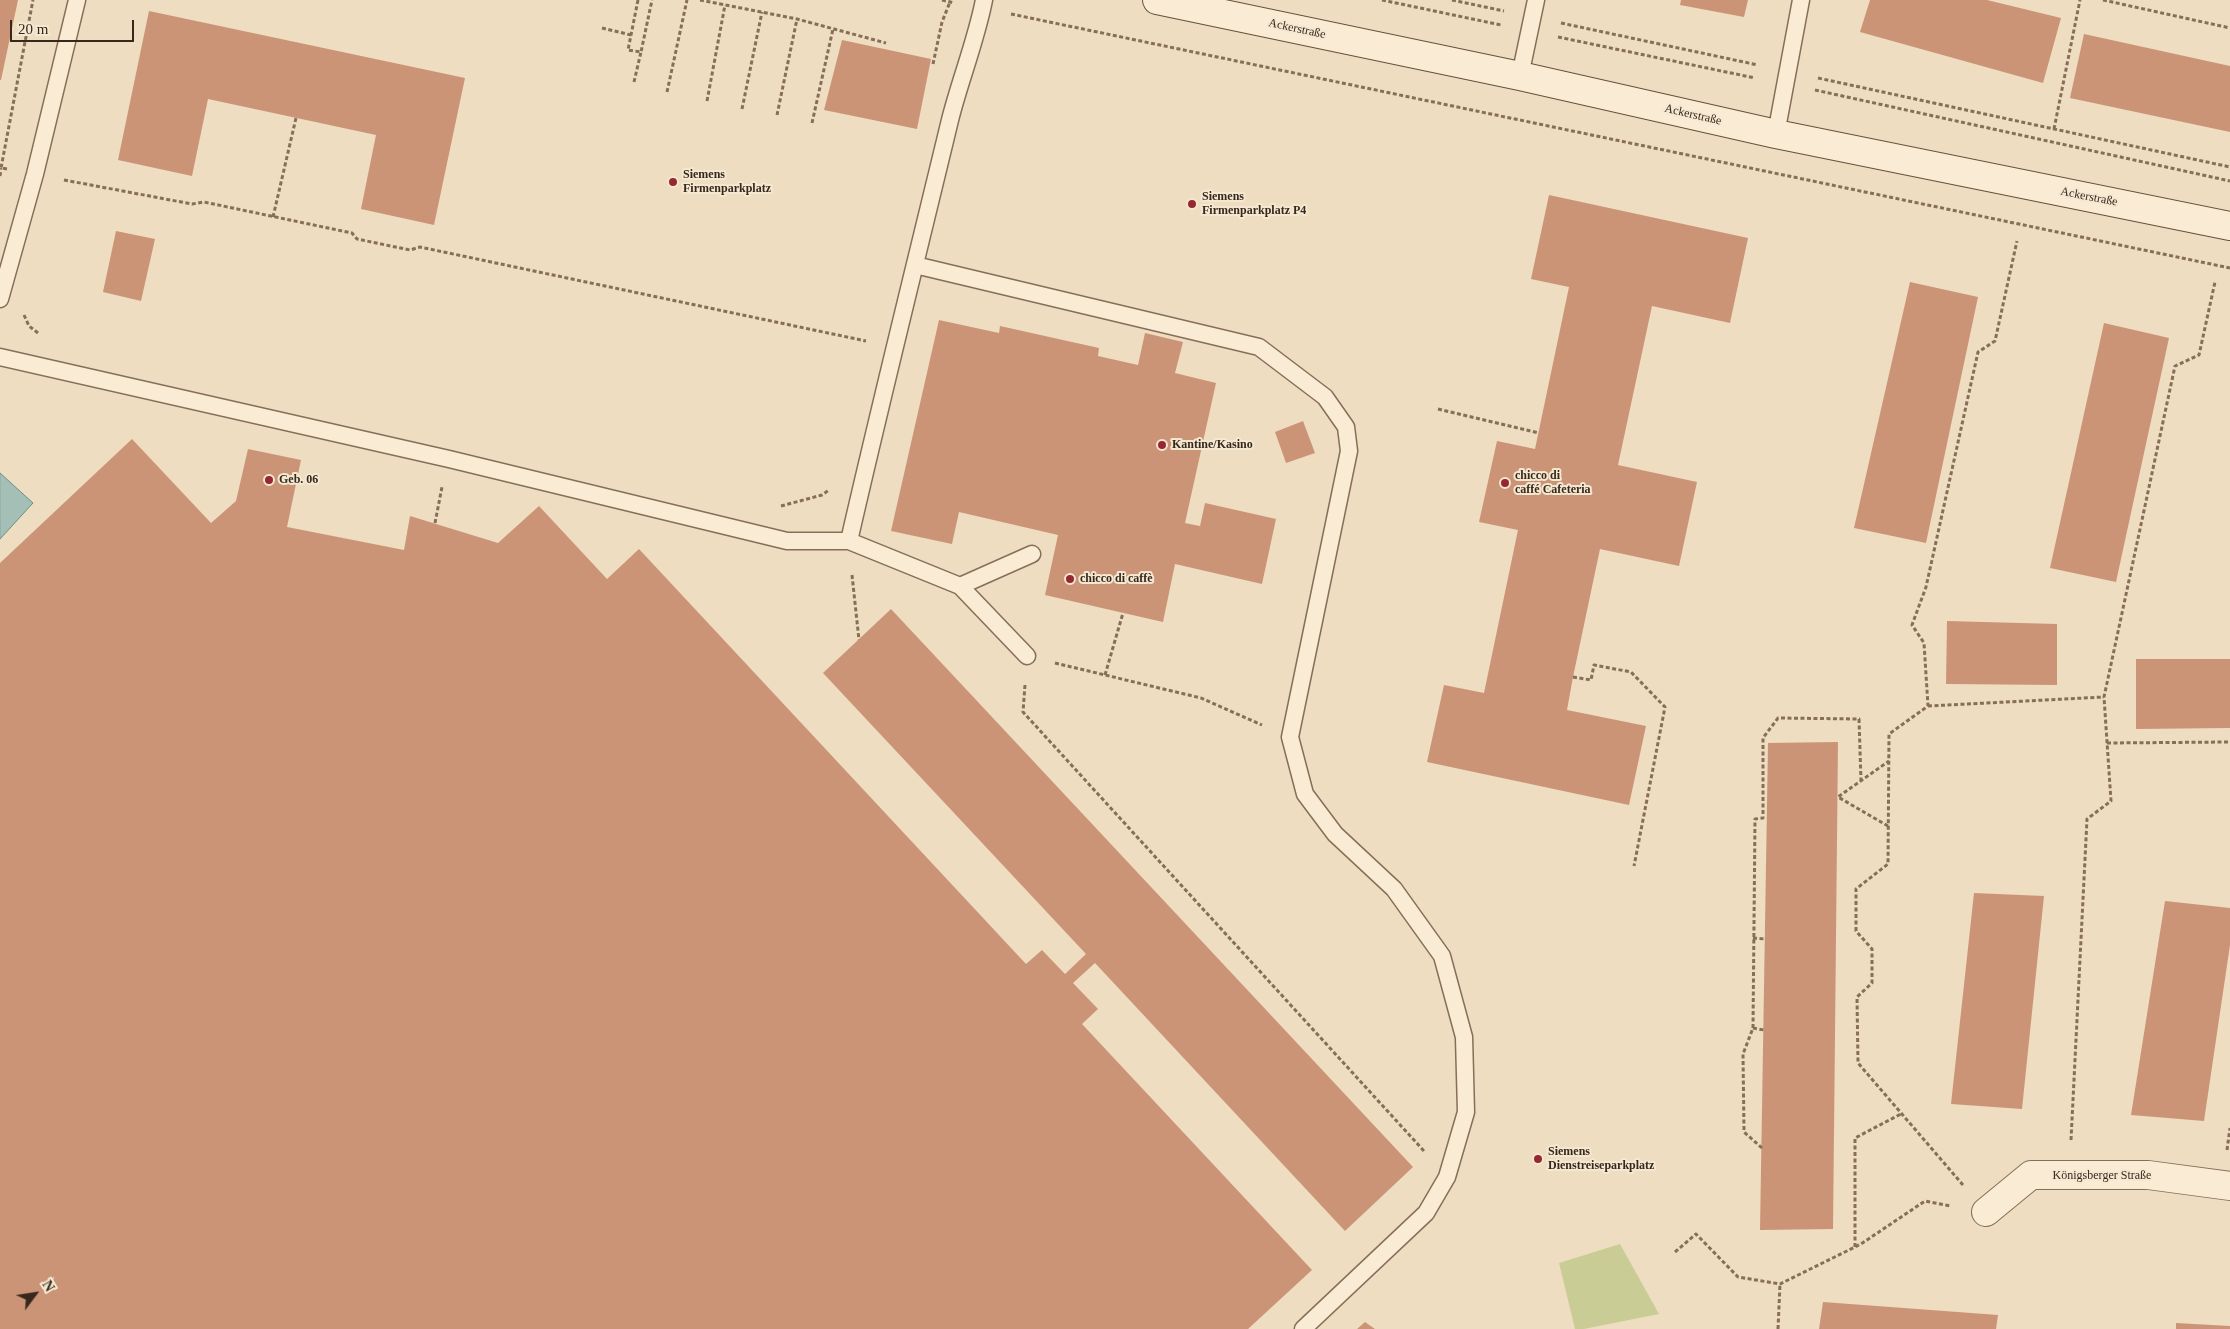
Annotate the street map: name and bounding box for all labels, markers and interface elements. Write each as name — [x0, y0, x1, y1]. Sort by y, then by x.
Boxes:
scale bar — [12, 10, 136, 42]
street label: Ackerstraße — [1267, 16, 1327, 42]
text: 20 m — [18, 21, 48, 37]
street label: Ackerstraße — [1663, 101, 1723, 129]
place label: Siemens Firmenparkplatz — [683, 168, 771, 196]
marker: Siemens Firmenparkplatz — [667, 176, 679, 188]
street label: Ackerstraße — [2059, 184, 2119, 210]
place label: Siemens Firmenparkplatz P4 — [1202, 190, 1306, 218]
marker: Siemens Firmenparkplatz P4 — [1186, 198, 1198, 210]
place label: Kantine/Kasino — [1172, 438, 1253, 452]
marker: Kantine/Kasino — [1156, 439, 1168, 451]
place label: chicco di caffé Cafeteria — [1515, 469, 1591, 497]
place label: Geb. 06 — [279, 473, 318, 487]
marker: Geb. 06 — [263, 474, 275, 486]
marker: chicco di caffé Cafeteria — [1499, 477, 1511, 489]
place label: chicco di caffè — [1080, 572, 1153, 586]
marker: chicco di caffè — [1064, 573, 1076, 585]
place label: Siemens Dienstreiseparkplatz — [1548, 1145, 1654, 1173]
marker: Siemens Dienstreiseparkplatz — [1532, 1153, 1544, 1165]
street label: Königsberger Straße — [2053, 1169, 2151, 1183]
north arrow — [10, 1269, 60, 1319]
text: N — [39, 1278, 57, 1294]

